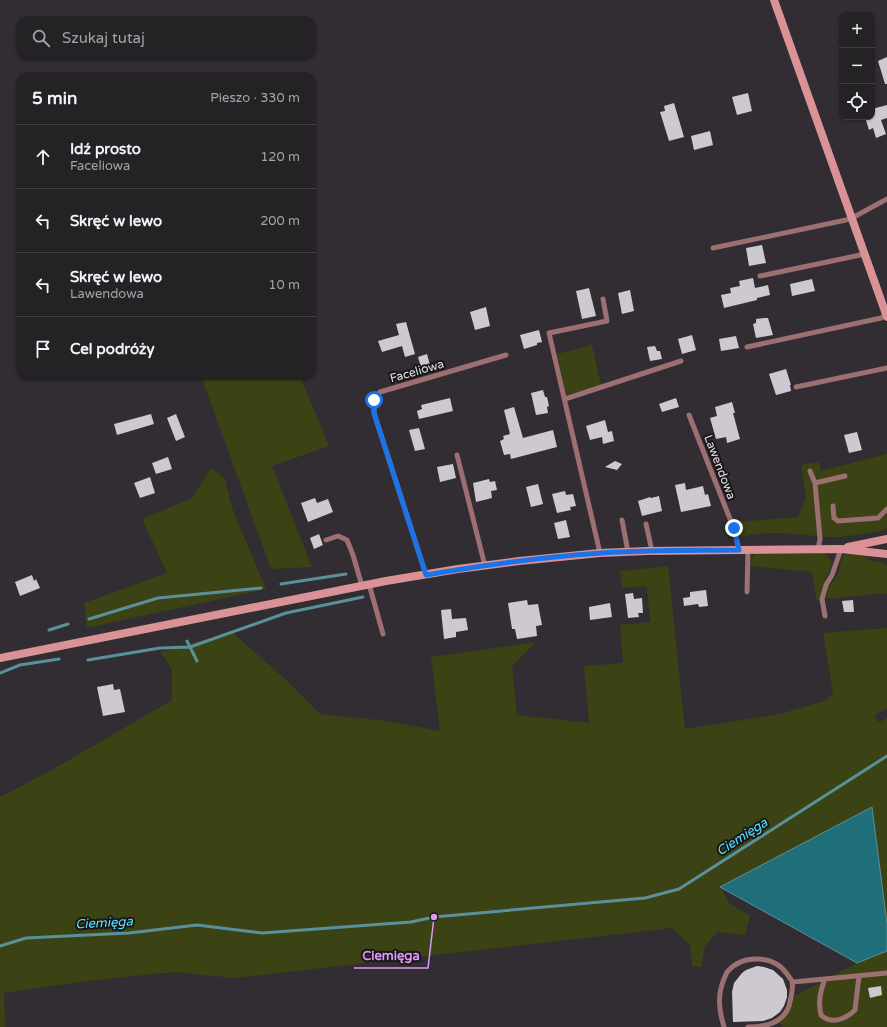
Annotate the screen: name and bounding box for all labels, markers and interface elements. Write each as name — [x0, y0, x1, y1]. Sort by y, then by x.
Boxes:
map controls — [839, 12, 875, 120]
button: + — [839, 12, 875, 48]
search box — [16, 16, 316, 60]
icon: search — [30, 27, 52, 49]
text: Szukaj tutaj — [62, 29, 145, 47]
button: − — [839, 48, 875, 84]
button: locate — [839, 84, 875, 120]
text: 5 min — [32, 88, 77, 109]
text: Pieszo · 330 m — [210, 90, 300, 106]
text: Idź prosto — [70, 140, 141, 158]
icon: ahead — [32, 146, 54, 168]
text: 120 m — [260, 149, 300, 165]
text: Faceliowa — [70, 158, 130, 174]
icon: left — [32, 210, 54, 232]
text: Skręć w lewo — [70, 212, 162, 230]
text: 200 m — [260, 213, 300, 229]
text: Skręć w lewo — [70, 268, 162, 286]
icon: left — [32, 274, 54, 296]
text: 10 m — [268, 277, 300, 293]
text: Lawendowa — [70, 286, 144, 302]
icon: arrive — [32, 338, 54, 360]
text: Cel podróży — [70, 340, 155, 358]
street label: Faceliowa — [388, 357, 446, 385]
route start — [365, 391, 383, 409]
street label: Lawendowa — [701, 433, 739, 501]
route end — [725, 519, 743, 537]
water label: Ciemięga — [713, 814, 771, 859]
water label: Ciemięga — [75, 913, 134, 932]
callout: Ciemięga — [354, 943, 428, 968]
text: Ciemięga — [362, 948, 420, 964]

